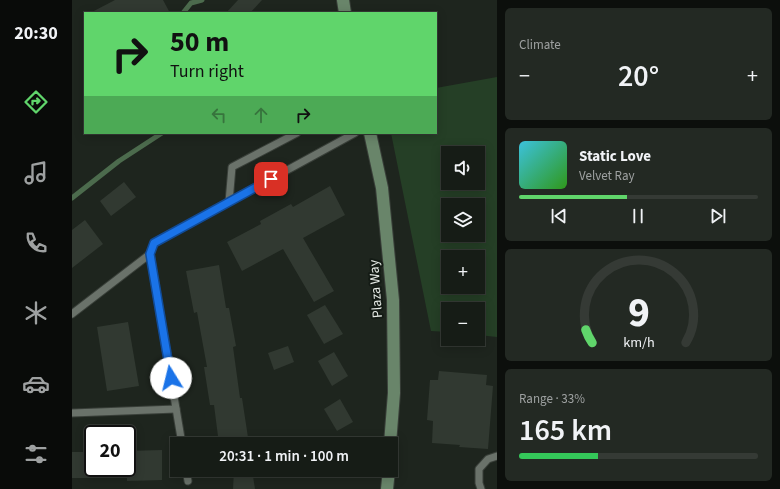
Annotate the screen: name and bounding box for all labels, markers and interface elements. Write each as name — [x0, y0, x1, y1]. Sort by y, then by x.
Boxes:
text: 20:30 — [14, 21, 58, 46]
text: 50 m — [170, 22, 229, 62]
icon: right — [104, 28, 156, 80]
text: Climate — [519, 36, 561, 54]
text: 20° — [618, 55, 659, 98]
text: Turn right — [170, 59, 244, 84]
text: − — [519, 60, 530, 92]
text: + — [747, 60, 758, 92]
icon: directions — [22, 88, 50, 116]
icon: left — [208, 104, 230, 126]
icon: ahead — [250, 104, 272, 126]
icon: right — [292, 104, 314, 126]
map controls — [441, 146, 485, 346]
button: sound — [441, 146, 485, 190]
text: Static Love — [579, 146, 651, 167]
icon: music — [22, 159, 50, 187]
pin — [254, 162, 288, 196]
text: Velvet Ray — [579, 167, 635, 185]
icon: arrive — [260, 168, 282, 190]
button: layers — [441, 198, 485, 242]
icon: previous — [548, 205, 570, 227]
icon: pause — [627, 205, 649, 227]
icon: next — [707, 205, 729, 227]
icon: phone — [22, 229, 50, 257]
button: + — [441, 250, 485, 294]
street label: Plaza Way — [364, 259, 388, 319]
text: 9 — [628, 282, 649, 342]
icon: climate — [22, 299, 50, 327]
button: − — [441, 302, 485, 346]
text: km/h — [623, 331, 654, 352]
position arrow — [150, 357, 192, 399]
icon: car — [22, 370, 50, 398]
text: Range · 33% — [519, 390, 585, 408]
text: 165 km — [519, 409, 612, 452]
speed limit sign: 20 — [84, 425, 136, 477]
icon: filters — [22, 440, 50, 468]
text: 20:31 · 1 min · 100 m — [219, 446, 349, 467]

